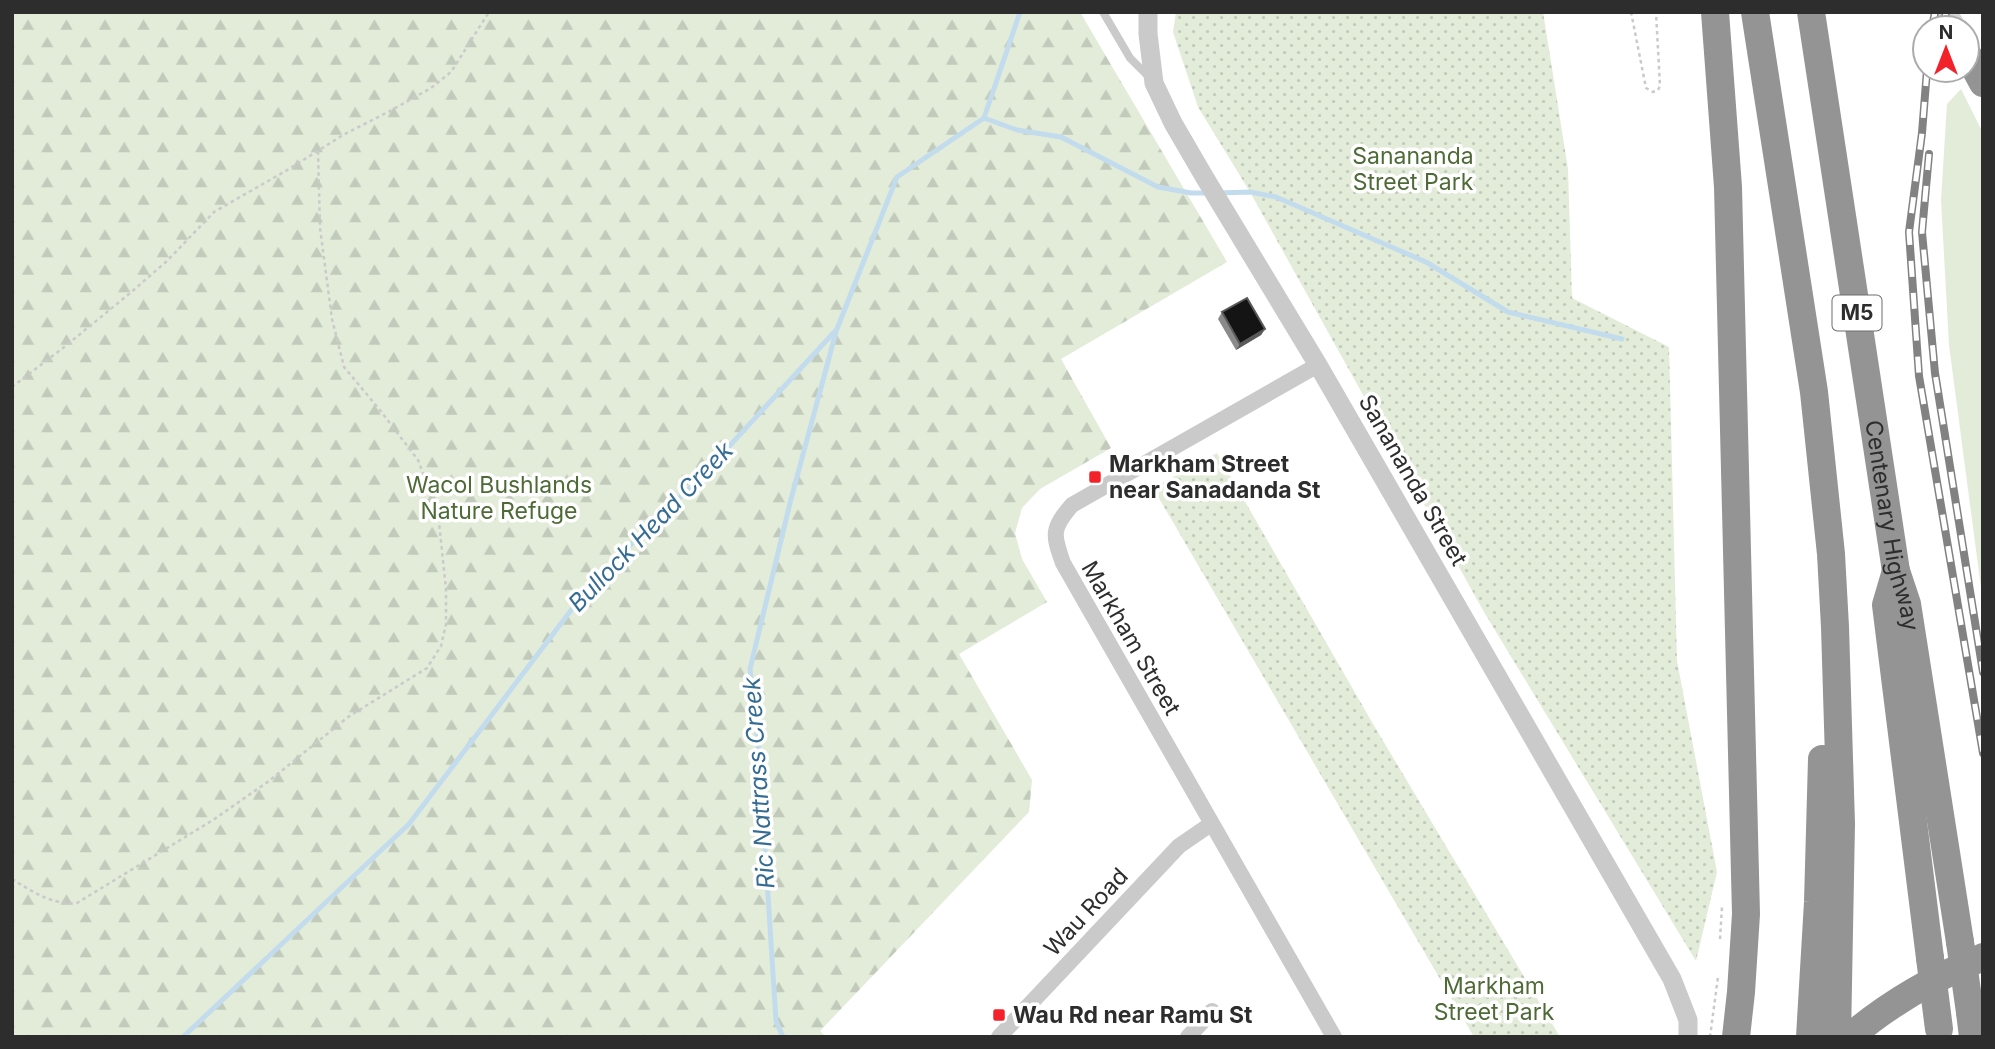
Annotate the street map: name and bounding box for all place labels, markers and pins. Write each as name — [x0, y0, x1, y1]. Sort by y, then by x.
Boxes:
place label: Markham Street near Sanadanda St — [1109, 450, 1321, 504]
marker: Markham Street near Sanadanda St — [1087, 469, 1103, 485]
place label: Wau Rd near Ramu St — [1013, 1001, 1253, 1029]
marker: Wau Rd near Ramu St — [991, 1007, 1007, 1023]

